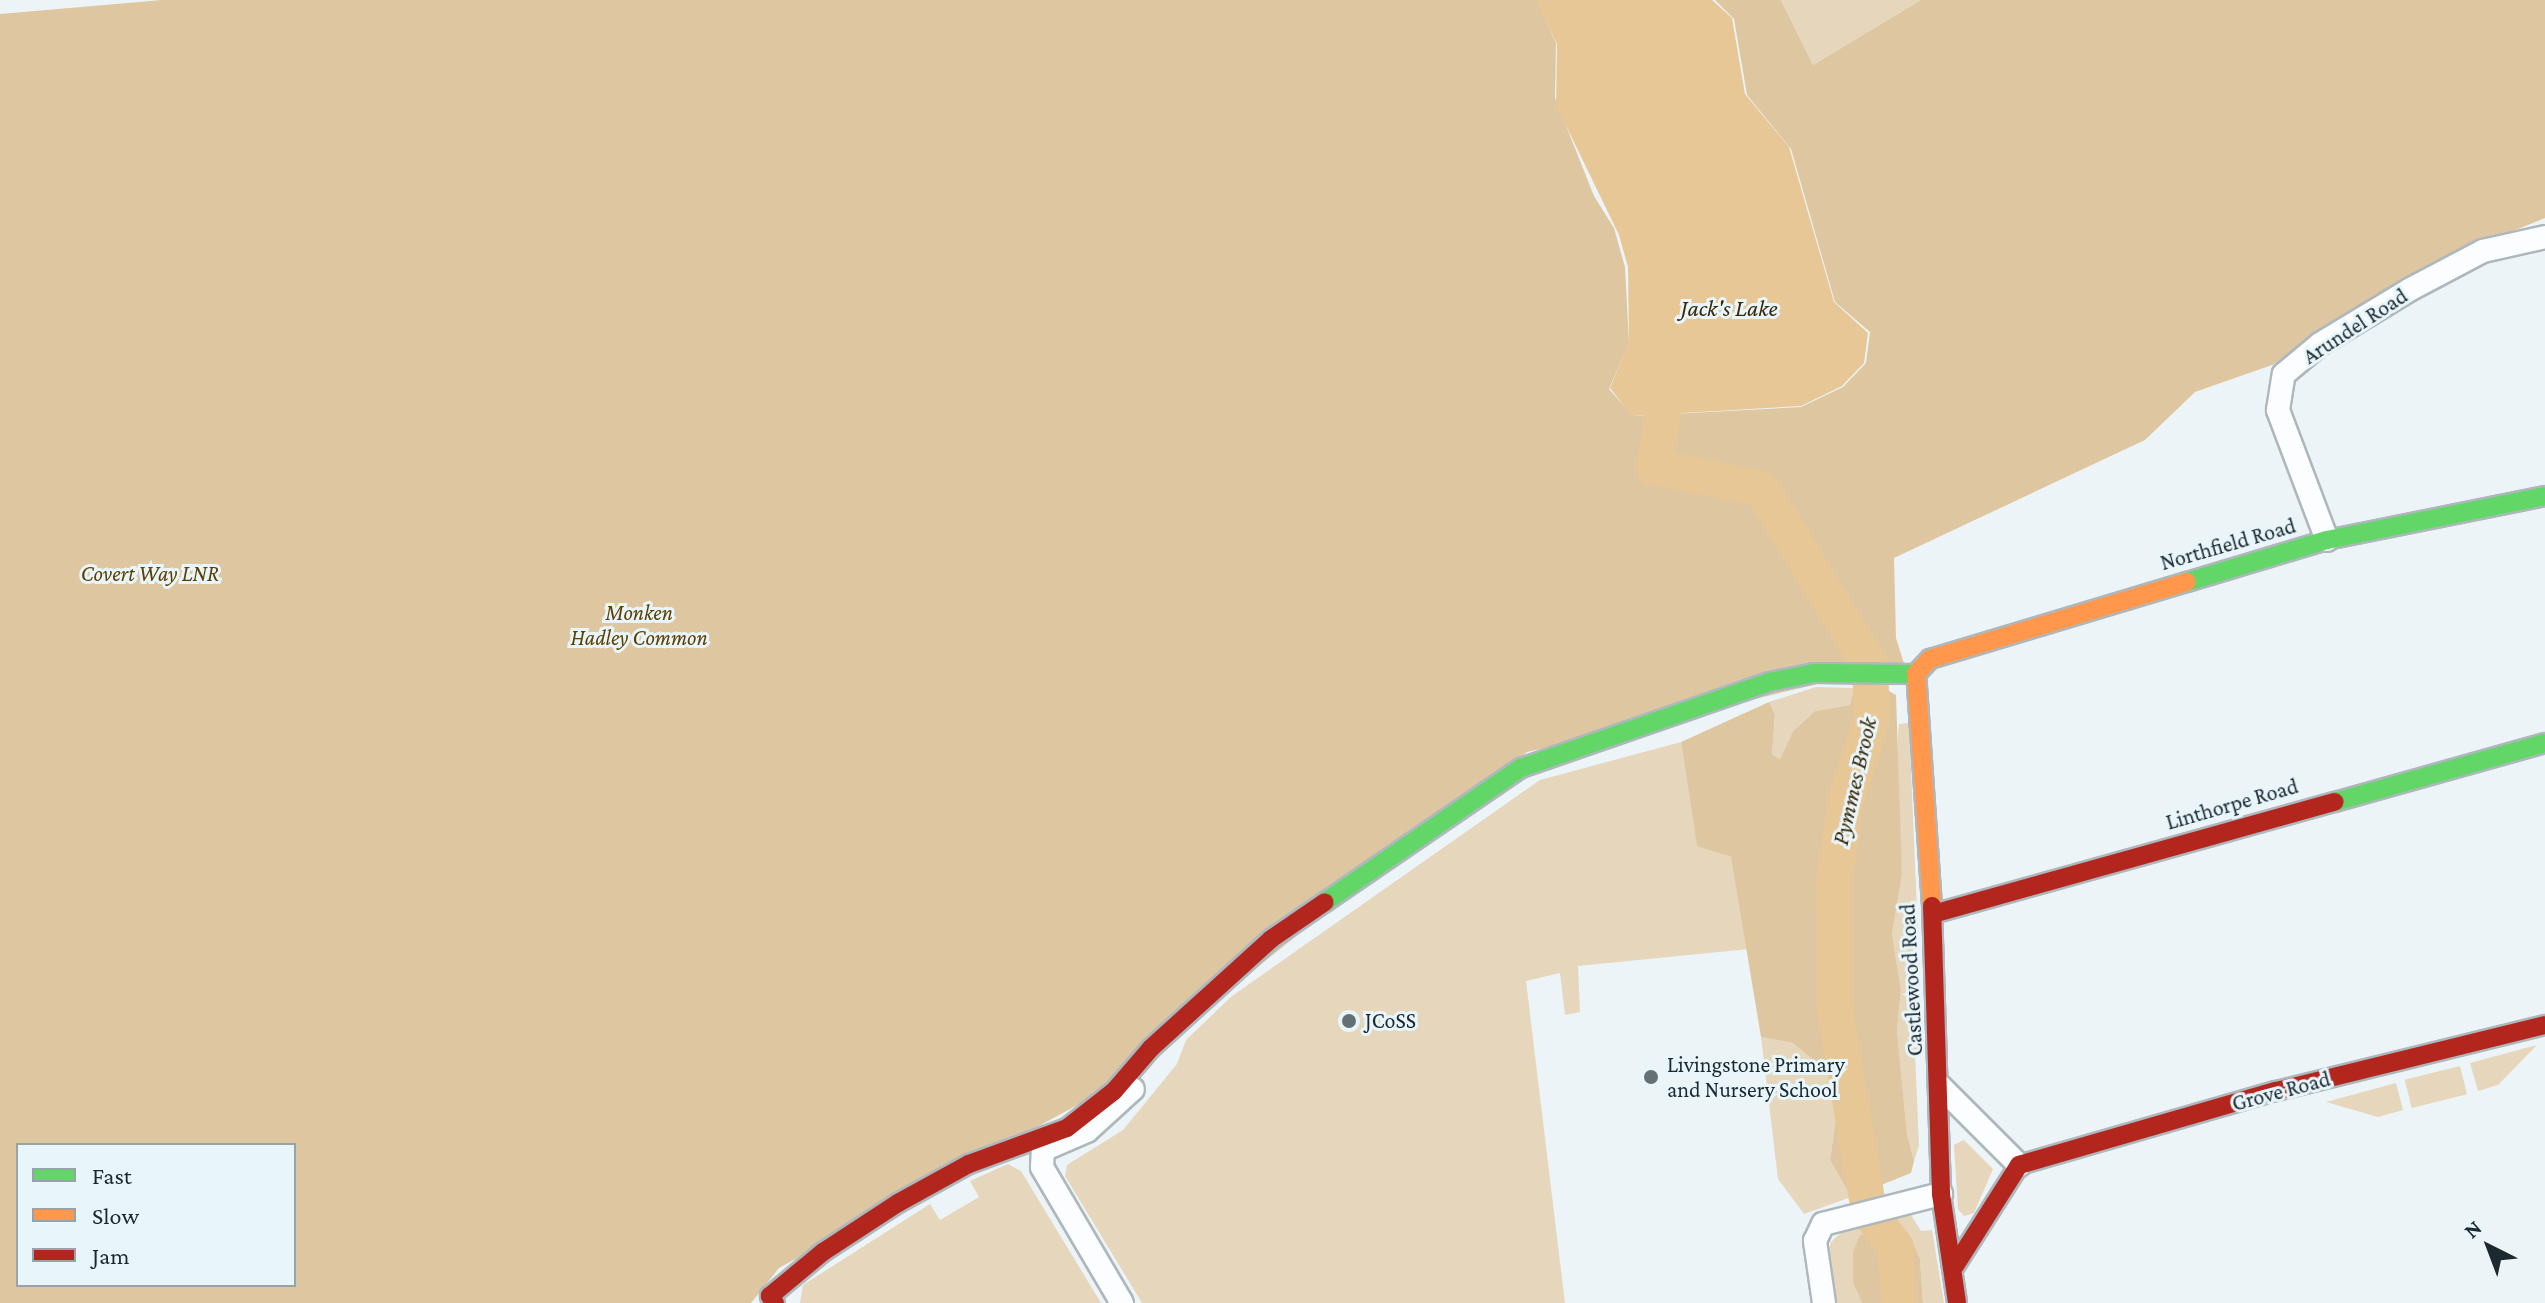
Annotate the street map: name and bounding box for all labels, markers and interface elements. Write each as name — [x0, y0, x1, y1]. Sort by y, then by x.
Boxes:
street label: Arundel Road — [2298, 282, 2412, 370]
water label: Jack's Lake — [1680, 294, 1778, 322]
street label: Northfield Road — [2157, 512, 2299, 576]
park label: Covert Way LNR — [81, 561, 219, 587]
park label: Monken Hadley Common — [570, 599, 708, 650]
water label: Pymmes Brook — [1825, 714, 1883, 848]
street label: Linthorpe Road — [2163, 773, 2301, 835]
street label: Castlewood Road — [1894, 903, 1928, 1057]
place label: JCoSS — [1365, 1008, 1416, 1034]
marker: JCoSS — [1340, 1012, 1358, 1030]
place label: Livingstone Primary and Nursery School — [1667, 1051, 1845, 1102]
street label: Grove Road — [2229, 1065, 2333, 1117]
marker: Livingstone Primary and Nursery School — [1642, 1068, 1660, 1086]
legend — [16, 1143, 296, 1287]
text: Fast — [92, 1162, 132, 1189]
text: Slow — [92, 1202, 139, 1229]
north arrow — [2449, 1207, 2529, 1287]
text: N — [2459, 1214, 2487, 1243]
text: Jam — [92, 1242, 130, 1269]

